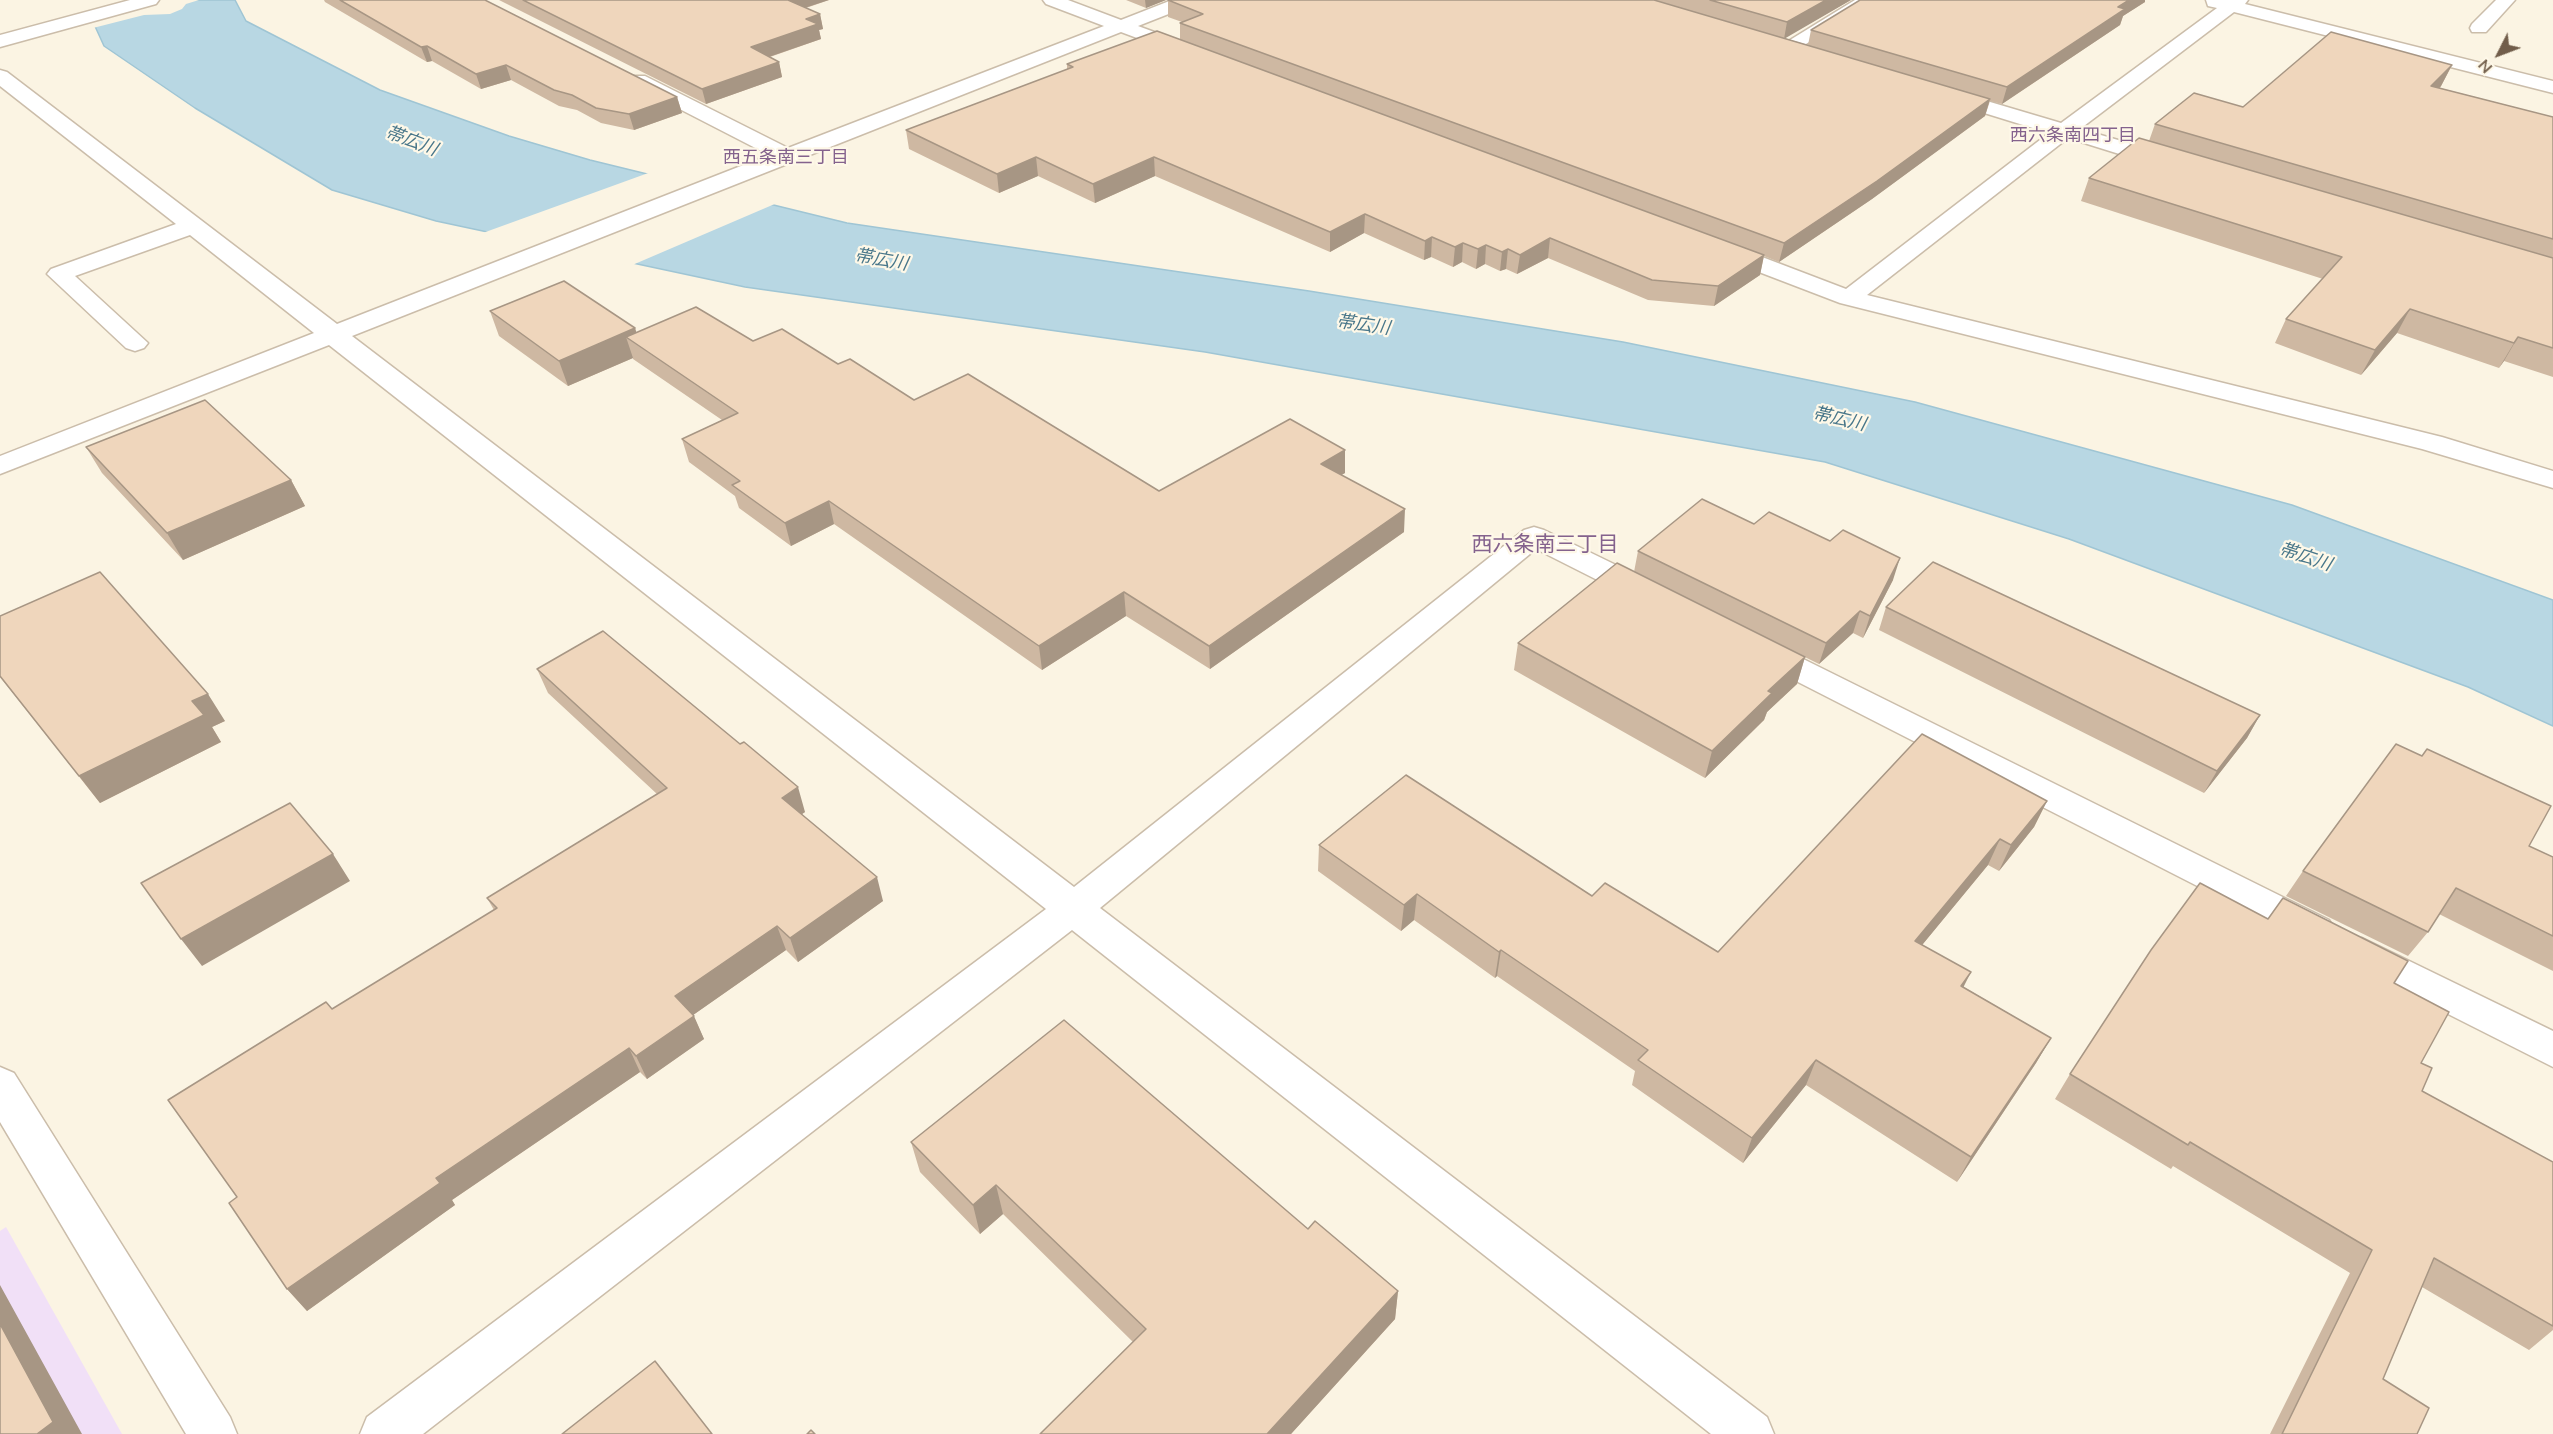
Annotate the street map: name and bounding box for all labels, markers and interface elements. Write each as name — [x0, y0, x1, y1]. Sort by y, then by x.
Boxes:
north arrow — [2469, 24, 2529, 84]
text: N — [2473, 54, 2498, 78]
water label: 帯広川 — [382, 122, 440, 162]
district label: 西六条南四丁目 — [2010, 126, 2136, 148]
district label: 西五条南三丁目 — [723, 148, 849, 170]
water label: 帯広川 — [853, 246, 909, 276]
water label: 帯広川 — [1335, 312, 1391, 340]
water label: 帯広川 — [1810, 403, 1868, 437]
district label: 西六条南三丁目 — [1472, 533, 1618, 559]
water label: 帯広川 — [2276, 539, 2334, 577]

